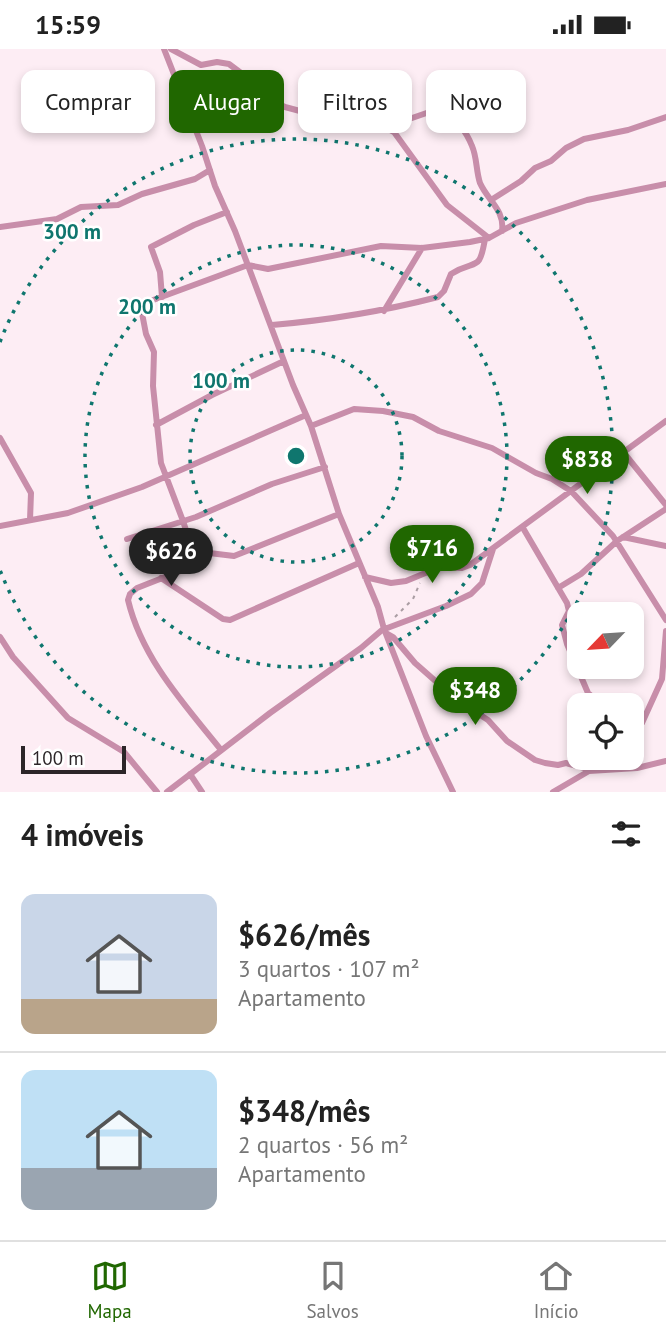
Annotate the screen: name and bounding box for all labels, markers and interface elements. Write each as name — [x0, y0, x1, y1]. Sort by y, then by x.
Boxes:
text: 15:59 — [35, 8, 101, 41]
chip: Comprar — [21, 70, 155, 133]
chip: Alugar — [169, 70, 284, 133]
chip: Filtros — [298, 70, 412, 133]
chip: Novo — [426, 70, 526, 133]
text: 300 m — [43, 218, 101, 245]
text: 200 m — [118, 293, 176, 320]
text: 100 m — [192, 367, 250, 394]
pin: $838 — [546, 437, 628, 496]
centre of rings — [284, 444, 308, 468]
text: $838 — [561, 444, 613, 473]
pin: $716 — [391, 525, 473, 585]
pin: $626 — [130, 529, 212, 588]
text: $716 — [406, 533, 458, 562]
text: $626 — [145, 536, 197, 565]
north arrow — [567, 602, 644, 679]
map controls — [567, 602, 644, 770]
pin: $348 — [434, 667, 516, 727]
text: $348 — [449, 675, 501, 704]
button: locate — [567, 693, 644, 770]
scale bar — [21, 743, 126, 775]
text: 100 m — [32, 746, 84, 770]
text: 4 imóveis — [21, 815, 144, 854]
icon: filters — [607, 815, 645, 853]
text: $626/mês — [238, 915, 370, 954]
icon: home — [77, 922, 161, 1006]
text: 3 quartos · 107 m² — [238, 954, 420, 983]
text: Apartamento — [238, 983, 366, 1012]
text: $348/mês — [238, 1091, 370, 1130]
icon: home — [77, 1098, 161, 1182]
text: 2 quartos · 56 m² — [238, 1130, 408, 1159]
text: Apartamento — [238, 1159, 366, 1188]
tab: Mapa — [87, 1257, 132, 1323]
tab: Salvos — [307, 1257, 359, 1323]
tab: Início — [534, 1257, 579, 1323]

